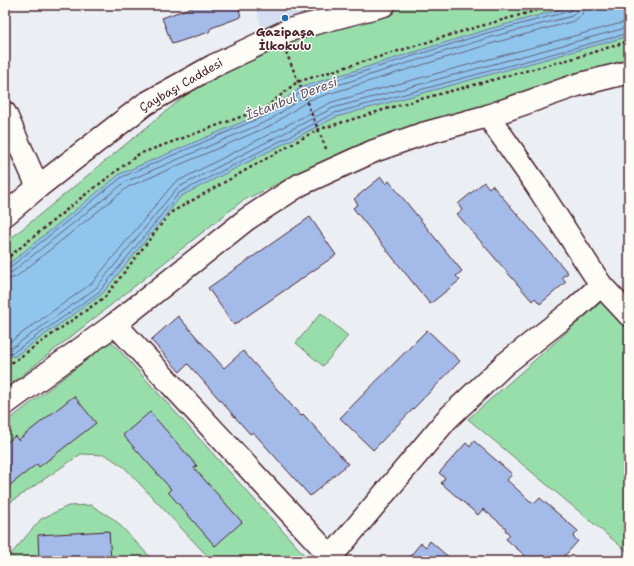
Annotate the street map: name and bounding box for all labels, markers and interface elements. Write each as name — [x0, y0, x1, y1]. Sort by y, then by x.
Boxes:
marker: Gazipaşa İlkokulu — [280, 13, 290, 23]
place label: Gazipaşa İlkokulu — [256, 24, 315, 54]
street label: Çaybaşı Caddesi — [136, 55, 226, 115]
water label: İstanbul Deresi — [242, 73, 340, 124]

